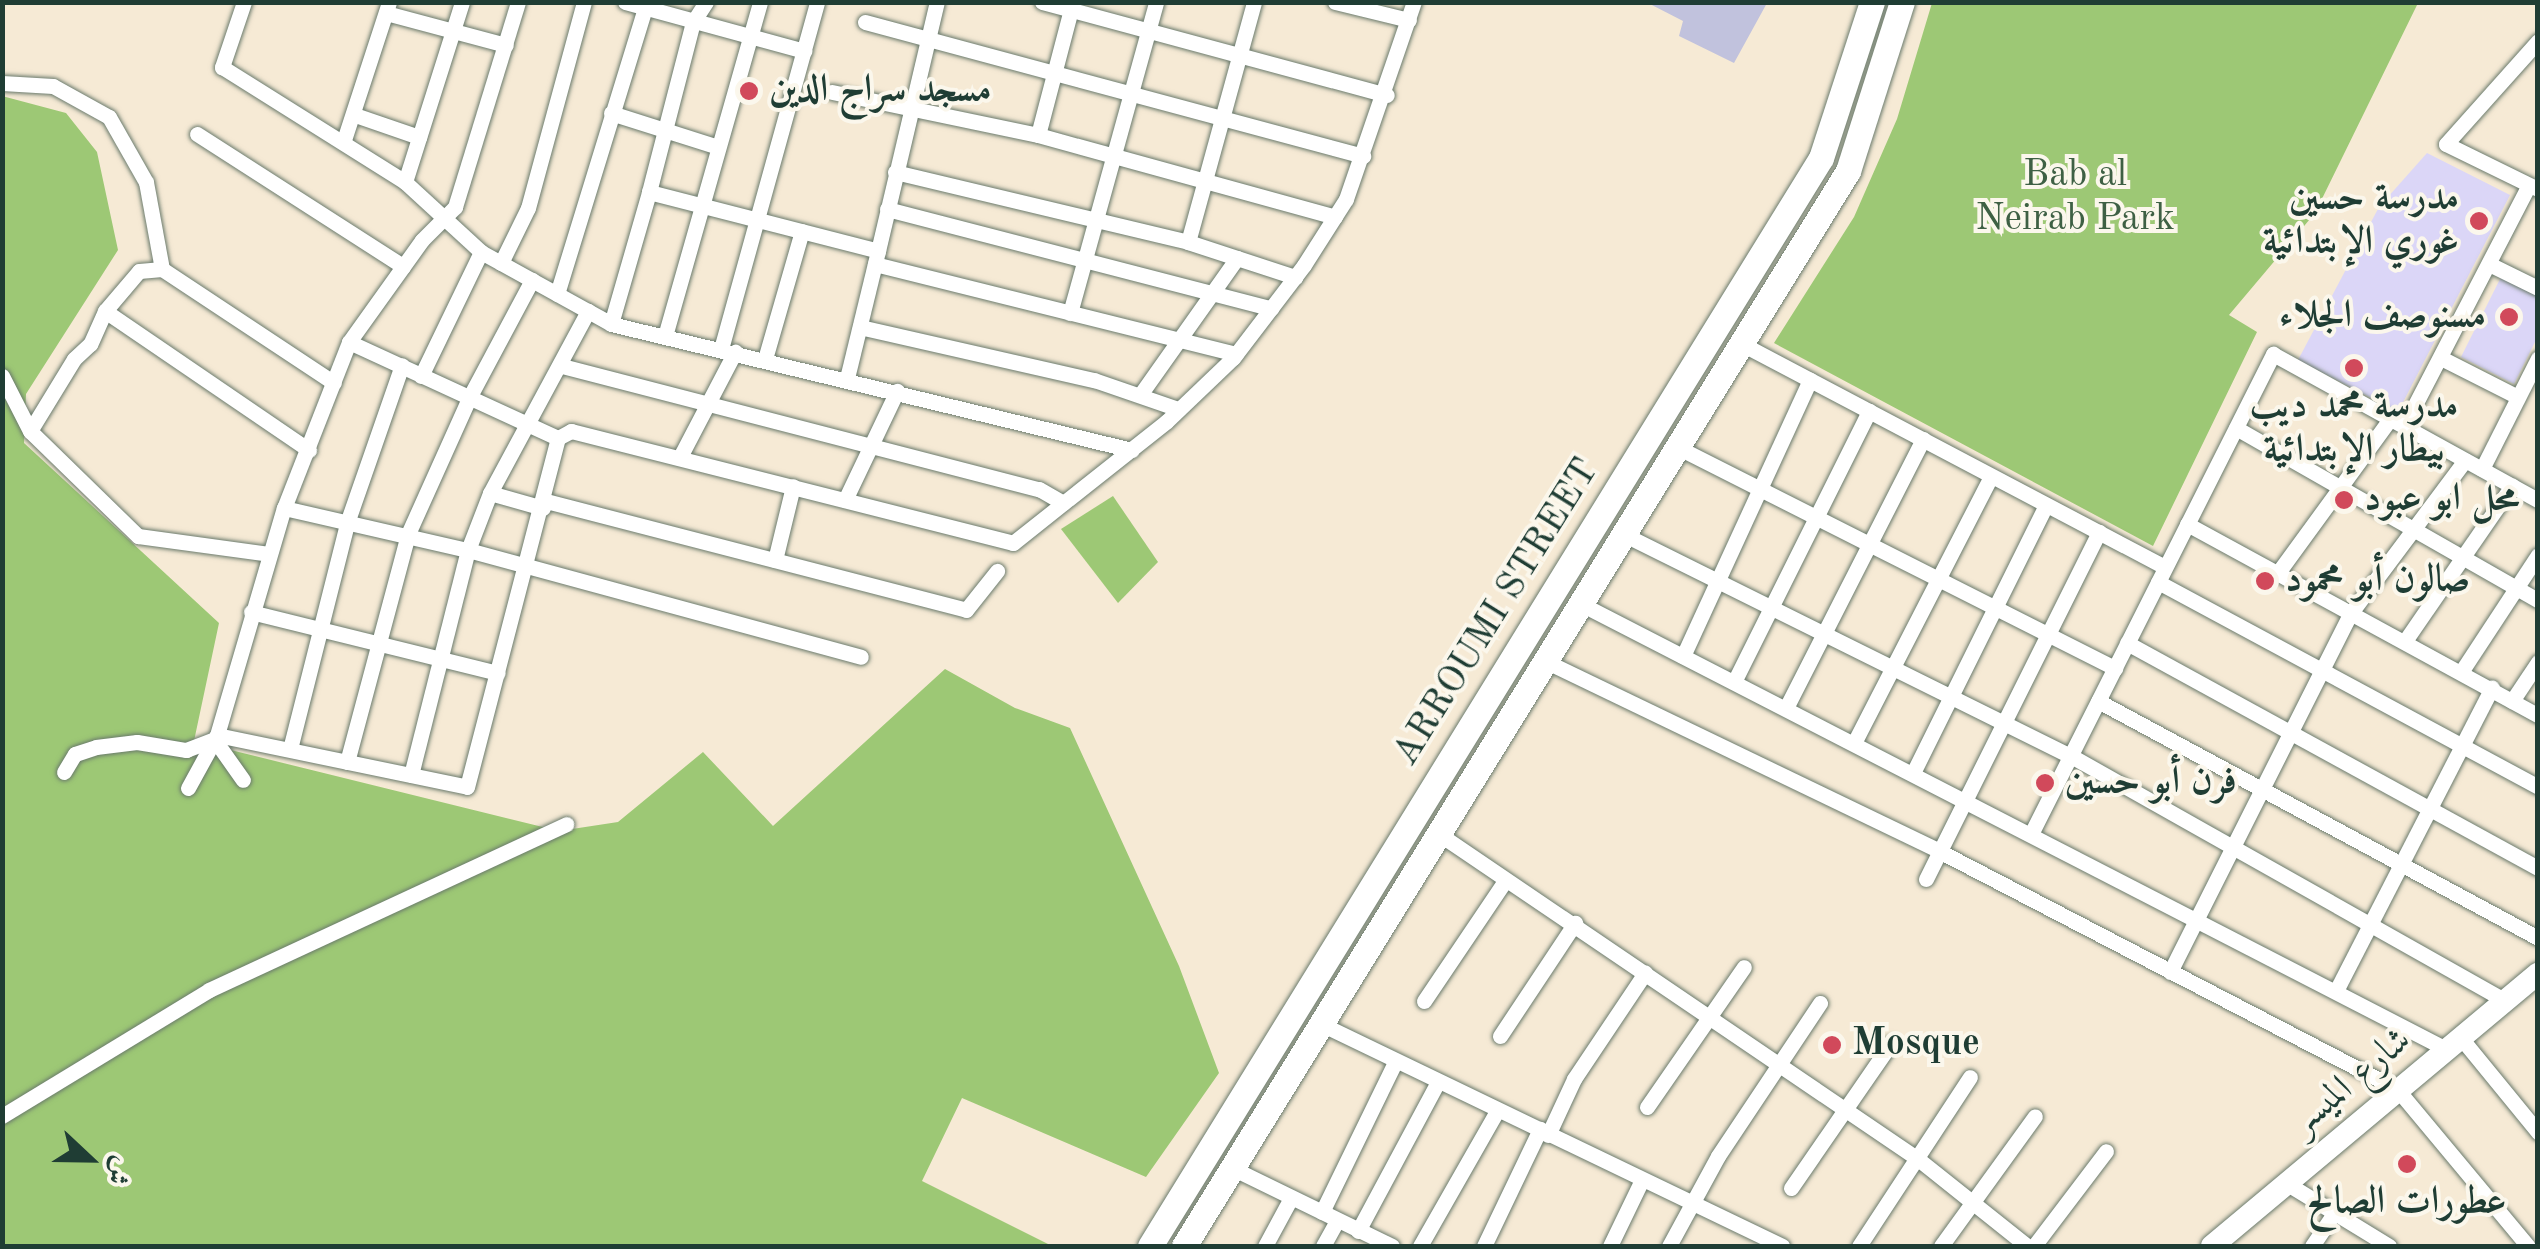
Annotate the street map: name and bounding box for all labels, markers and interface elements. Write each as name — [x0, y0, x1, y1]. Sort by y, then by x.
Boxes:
place label: مسجد سراج الدين — [769, 68, 992, 114]
marker: مسجد سراج الدين — [738, 80, 760, 102]
park label: Bab al Neirab Park — [1975, 153, 2175, 242]
place label: مدرسة حسين غوري الإبتدائية — [2263, 176, 2459, 266]
marker: مدرسة حسين غوري الإبتدائية — [2468, 210, 2490, 232]
place label: مسنوصف الجلاء — [2279, 294, 2486, 340]
marker: مسنوصف الجلاء — [2496, 304, 2522, 330]
marker: مدرسة محمد ديب بيطار الإبتدائية — [2343, 357, 2365, 379]
place label: مدرسة محمد ديب بيطار الإبتدائية — [2250, 384, 2458, 474]
street label: ARROUMI STREET — [1384, 451, 1610, 775]
place label: محل ابو عبود — [2364, 477, 2519, 523]
marker: محل ابو عبود — [2333, 489, 2355, 511]
place label: صالون أبو محمود — [2285, 558, 2470, 604]
marker: صالون أبو محمود — [2254, 570, 2276, 592]
place label: فرن أبو حسين — [2065, 760, 2237, 806]
marker: فرن أبو حسين — [2034, 772, 2056, 794]
street label: شارع الميسر — [2283, 1019, 2421, 1145]
place label: Mosque — [1852, 1022, 1980, 1068]
marker: Mosque — [1821, 1034, 1843, 1056]
north arrow — [40, 1109, 140, 1209]
text: ش — [100, 1152, 136, 1188]
marker: عطورات الصالح — [2396, 1153, 2418, 1175]
place label: عطورات الصالح — [2308, 1180, 2506, 1226]

